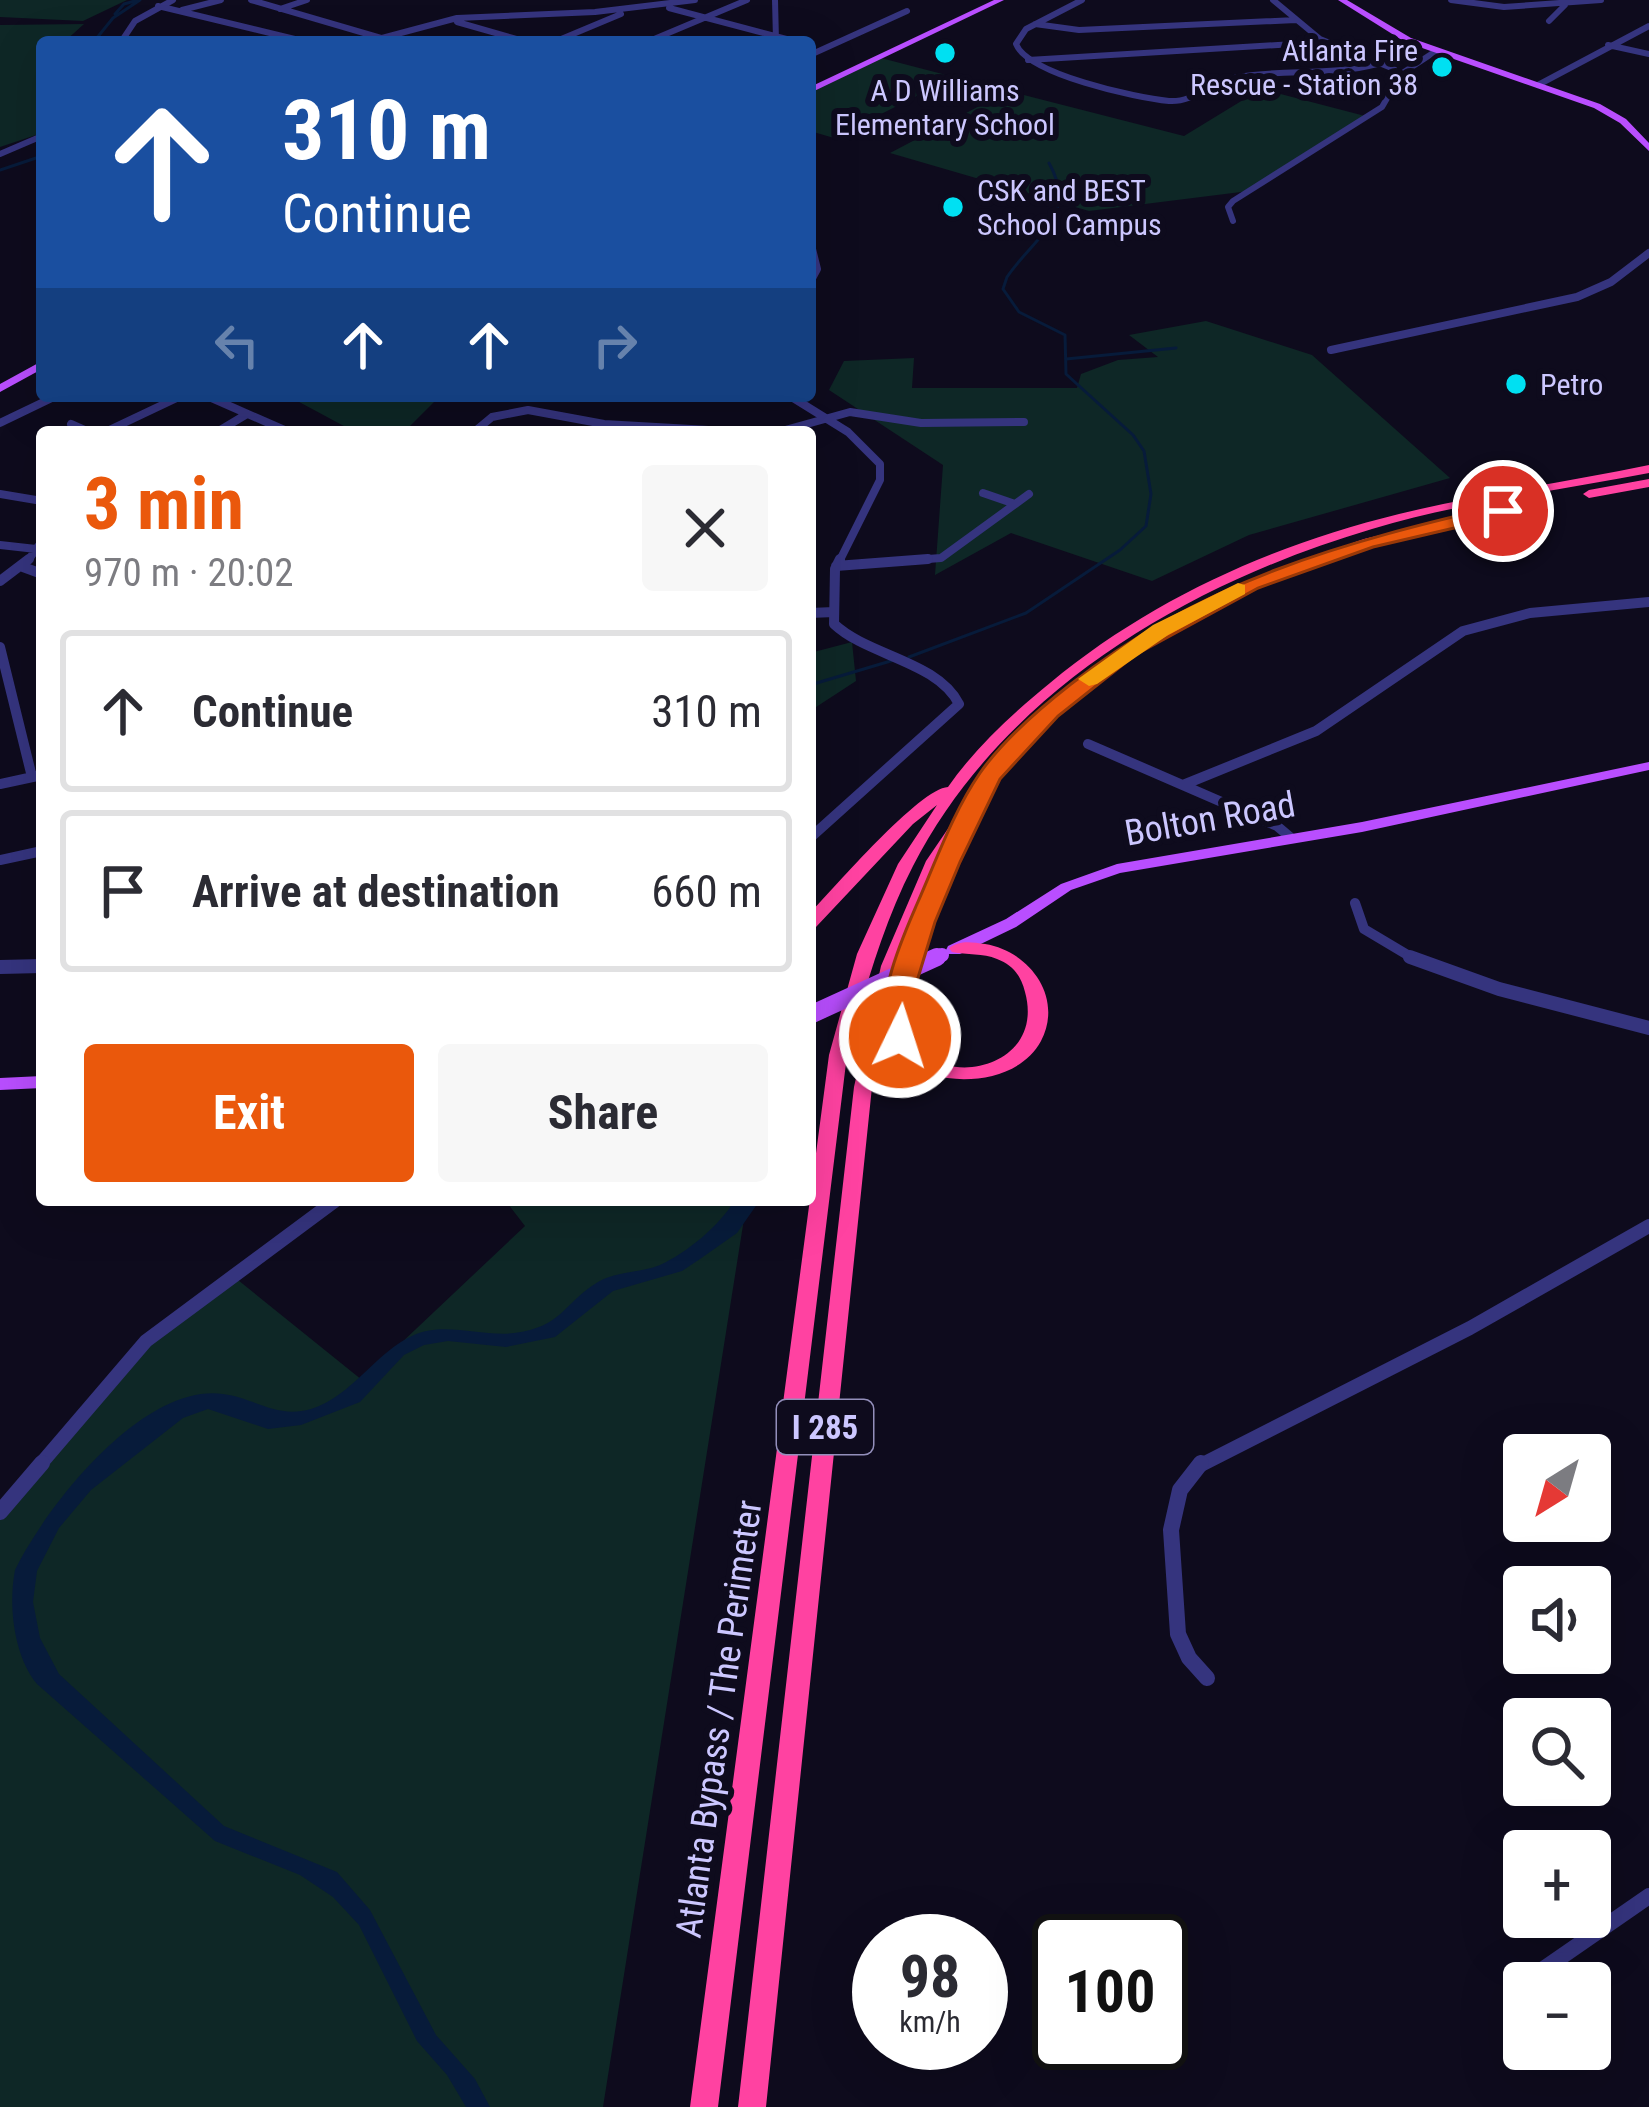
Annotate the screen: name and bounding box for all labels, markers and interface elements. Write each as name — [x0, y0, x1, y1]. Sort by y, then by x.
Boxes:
place label: Atlanta Fire Rescue - Station 38 — [1190, 33, 1418, 102]
marker: A D Williams Elementary School — [932, 40, 958, 66]
marker: Atlanta Fire Rescue - Station 38 — [1429, 54, 1455, 80]
place label: A D Williams Elementary School — [835, 73, 1055, 142]
text: 310 m — [282, 81, 491, 180]
icon: ahead — [84, 84, 240, 240]
place label: CSK and BEST School Campus — [977, 173, 1162, 242]
text: Continue — [282, 182, 472, 245]
marker: CSK and BEST School Campus — [940, 194, 966, 220]
icon: left — [204, 312, 270, 378]
icon: ahead — [330, 312, 396, 378]
icon: ahead — [456, 312, 522, 378]
icon: right — [582, 312, 648, 378]
place label: Petro — [1540, 367, 1603, 402]
marker: Petro — [1503, 371, 1529, 397]
pin — [1452, 460, 1554, 562]
text: 3 min — [84, 462, 244, 547]
button: close — [642, 465, 768, 591]
icon: arrive — [1470, 478, 1536, 544]
text: 970 m · 20:02 — [84, 550, 294, 596]
icon: ahead — [90, 678, 156, 744]
text: Continue — [192, 685, 353, 738]
text: 310 m — [651, 685, 762, 738]
street label: Bolton Road — [1121, 783, 1299, 855]
icon: arrive — [90, 858, 156, 924]
text: Arrive at destination — [192, 865, 560, 918]
text: 660 m — [651, 865, 762, 918]
position arrow — [837, 974, 963, 1100]
button: Exit — [84, 1044, 414, 1182]
button: Share — [438, 1044, 768, 1182]
road number: I 285 — [777, 1400, 873, 1454]
north arrow — [1503, 1434, 1611, 1542]
map controls — [1503, 1434, 1611, 2070]
street label: Atlanta Bypass / The Perimeter — [667, 1497, 771, 1941]
button: sound — [1503, 1566, 1611, 1674]
button: search — [1503, 1698, 1611, 1806]
button: + — [1503, 1830, 1611, 1938]
speed limit sign: 100 — [1032, 1914, 1188, 2070]
text: 98 — [900, 1941, 960, 2012]
button: − — [1503, 1962, 1611, 2070]
text: km/h — [899, 2004, 961, 2039]

